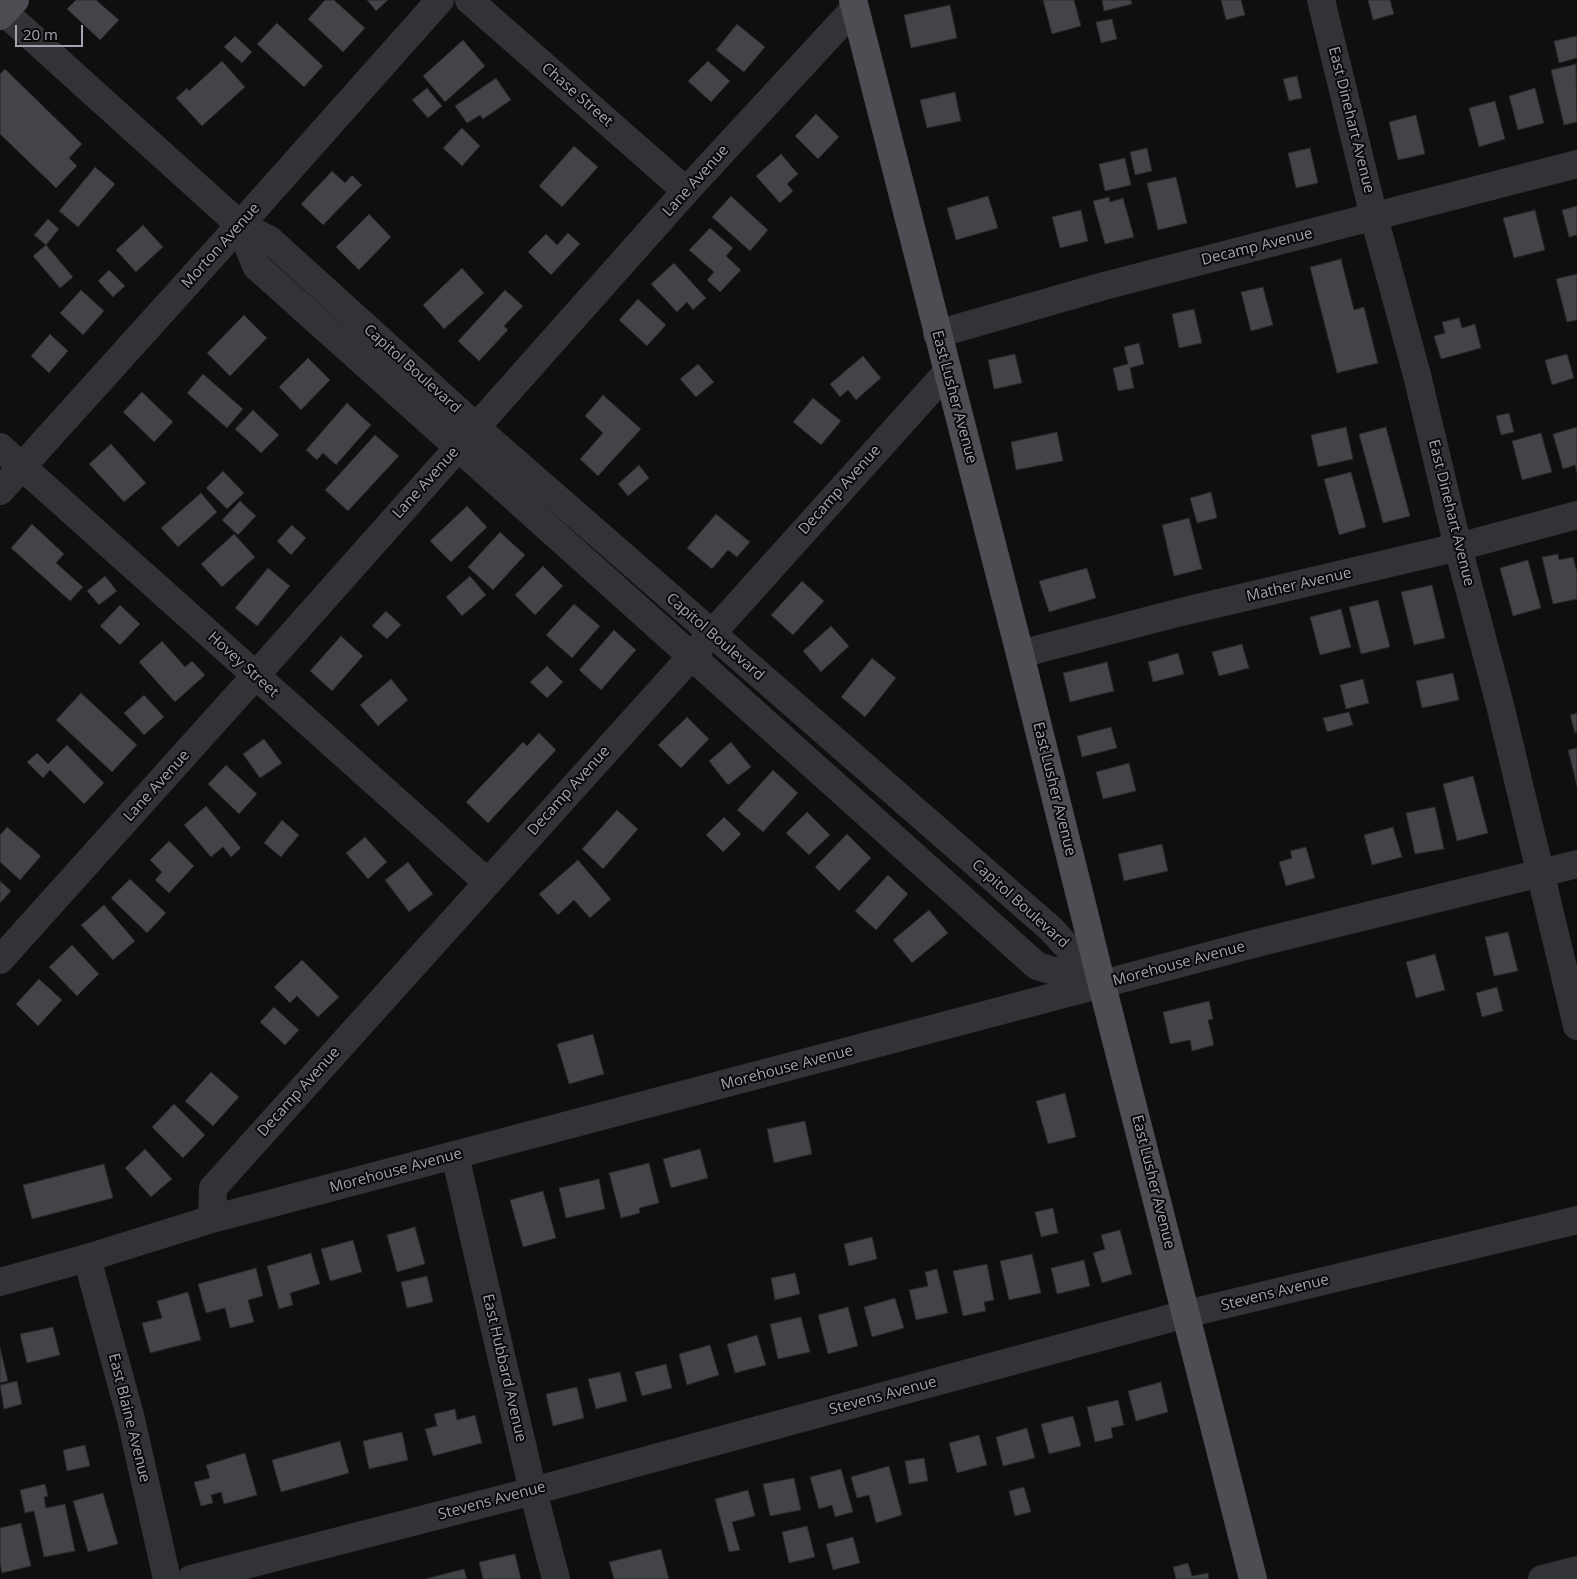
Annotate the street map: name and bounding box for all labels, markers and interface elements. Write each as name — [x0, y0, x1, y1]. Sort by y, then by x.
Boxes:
scale bar — [18, 15, 85, 47]
text: 20 m — [23, 24, 58, 44]
street label: East Dinehart Avenue — [1324, 45, 1378, 195]
street label: Chase Street — [538, 59, 616, 131]
street label: Lane Avenue — [659, 142, 733, 220]
street label: Morton Avenue — [178, 200, 264, 292]
street label: Decamp Avenue — [1200, 224, 1314, 270]
street label: Capitol Boulevard — [360, 321, 464, 417]
street label: East Lusher Avenue — [928, 328, 980, 466]
street label: East Dinehart Avenue — [1424, 438, 1478, 588]
street label: Decamp Avenue — [795, 442, 885, 538]
street label: Lane Avenue — [389, 444, 463, 522]
street label: Mather Avenue — [1245, 564, 1353, 606]
street label: Capitol Boulevard — [662, 590, 768, 684]
street label: Hovey Street — [204, 628, 282, 702]
street label: East Lusher Avenue — [1029, 720, 1079, 858]
street label: Decamp Avenue — [524, 743, 614, 839]
street label: Lane Avenue — [120, 747, 194, 825]
street label: Capitol Boulevard — [968, 856, 1072, 952]
street label: Morehouse Avenue — [1111, 938, 1247, 990]
street label: Morehouse Avenue — [719, 1042, 855, 1094]
street label: Decamp Avenue — [254, 1044, 344, 1140]
street label: East Lusher Avenue — [1128, 1113, 1178, 1251]
street label: Morehouse Avenue — [328, 1145, 464, 1197]
street label: Stevens Avenue — [1219, 1271, 1331, 1315]
street label: East Hubbard Avenue — [478, 1292, 530, 1444]
street label: East Blaine Avenue — [104, 1352, 154, 1484]
street label: Stevens Avenue — [827, 1373, 939, 1419]
street label: Stevens Avenue — [436, 1478, 548, 1524]

